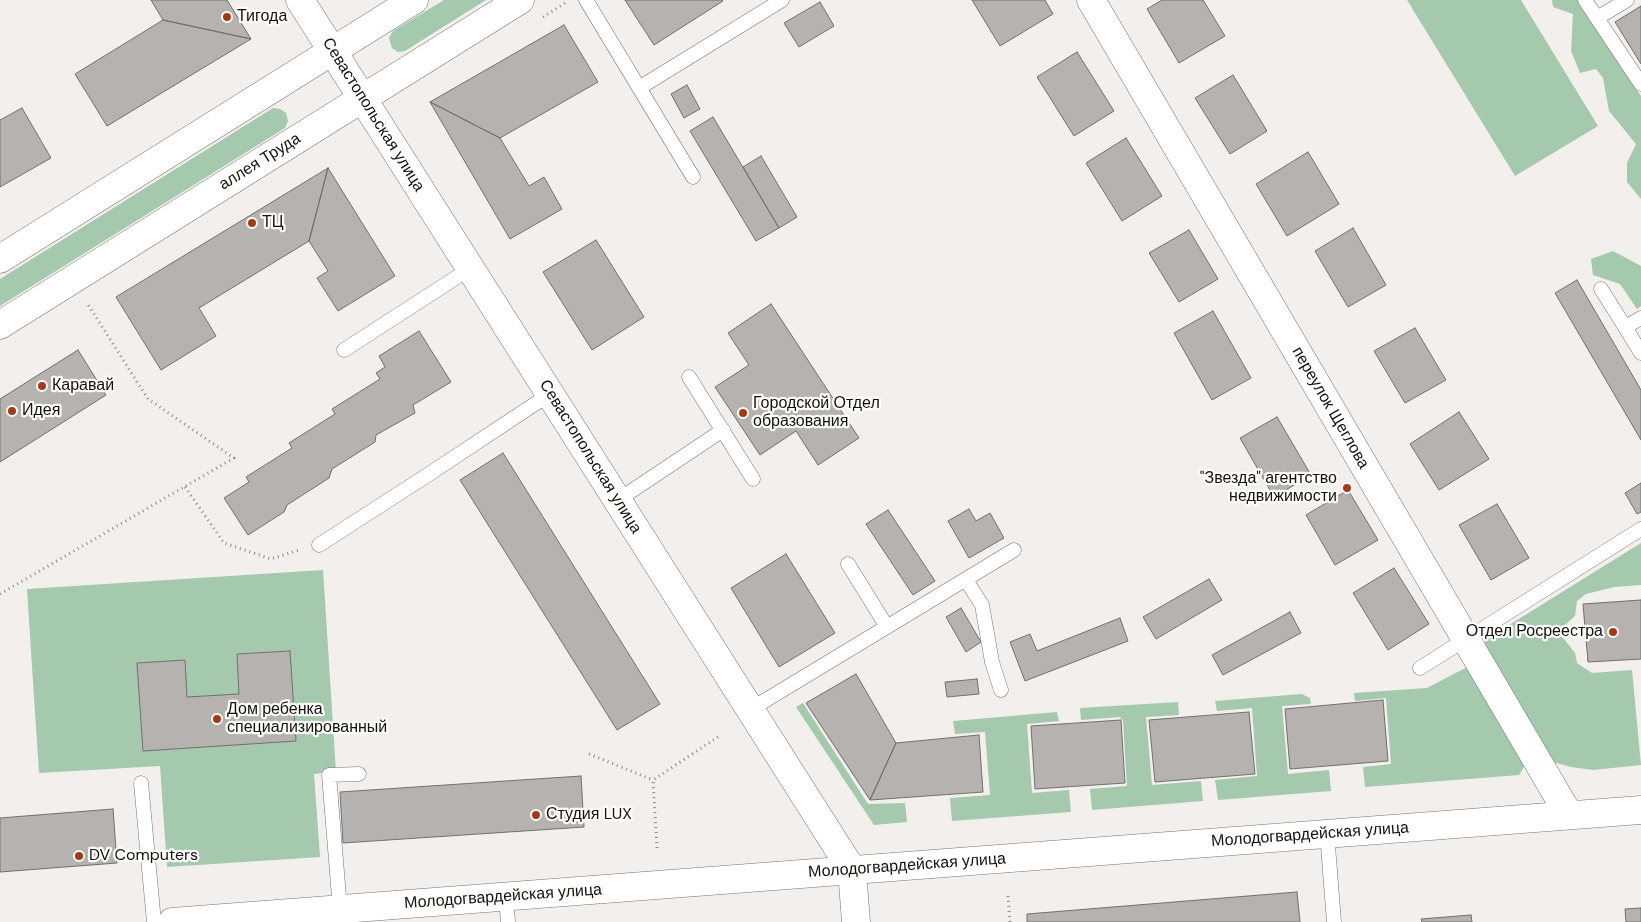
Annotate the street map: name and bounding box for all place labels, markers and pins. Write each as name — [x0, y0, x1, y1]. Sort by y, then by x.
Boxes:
place label: Тигода — [237, 7, 287, 27]
marker: Тигода — [221, 11, 233, 23]
place label: ТЦ — [262, 213, 284, 233]
marker: ТЦ — [246, 217, 258, 229]
place label: Каравай — [52, 376, 114, 396]
marker: Каравай — [36, 380, 48, 392]
place label: Городской Отдел образования — [753, 394, 880, 432]
place label: Идея — [22, 401, 60, 421]
marker: Идея — [6, 405, 18, 417]
marker: Городской Отдел образования — [737, 407, 749, 419]
place label: "Звезда" агентство недвижимости — [1200, 469, 1337, 507]
marker: "Звезда" агентство недвижимости — [1341, 482, 1353, 494]
place label: Отдел Росреестра — [1466, 622, 1603, 642]
marker: Отдел Росреестра — [1607, 626, 1619, 638]
place label: Дом ребенка специализированный — [227, 700, 387, 738]
marker: Дом ребенка специализированный — [211, 713, 223, 725]
place label: Студия LUX — [546, 805, 632, 825]
marker: Студия LUX — [530, 809, 542, 821]
place label: DV Computers — [89, 846, 198, 866]
marker: DV Computers — [73, 850, 85, 862]

